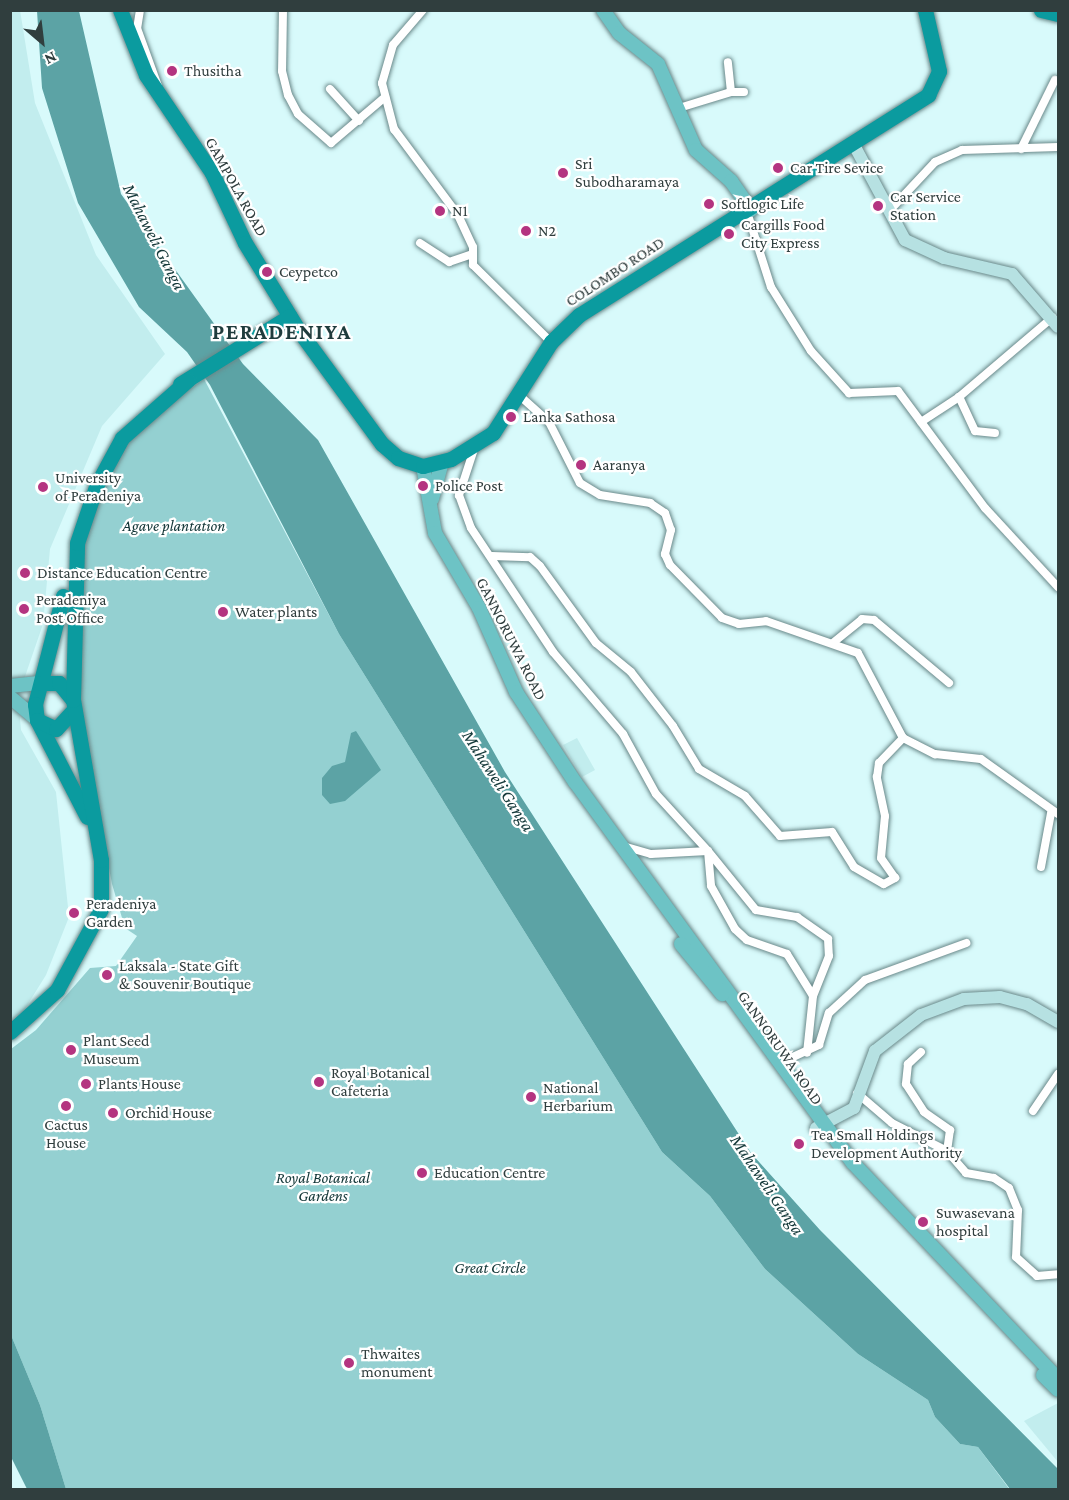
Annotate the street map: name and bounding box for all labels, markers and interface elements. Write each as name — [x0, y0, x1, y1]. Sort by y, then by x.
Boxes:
north arrow — [12, 12, 72, 72]
text: N — [42, 48, 59, 68]
place label: Thusitha — [184, 61, 242, 81]
marker: Thusitha — [165, 64, 179, 78]
street label: GAMPOLA ROAD — [201, 134, 271, 240]
place label: Sri Subodharamaya — [575, 154, 679, 192]
place label: Car Tire Sevice — [790, 158, 883, 178]
marker: Car Tire Sevice — [771, 161, 785, 175]
marker: Sri Subodharamaya — [556, 166, 570, 180]
water label: Mahaweli Ganga — [118, 180, 190, 294]
place label: Car Service Station — [890, 187, 961, 225]
place label: Softlogic Life — [721, 194, 804, 214]
marker: Softlogic Life — [702, 197, 716, 211]
marker: Car Service Station — [871, 199, 885, 213]
place label: N1 — [452, 201, 468, 221]
marker: N1 — [433, 204, 447, 218]
place label: Cargills Food City Express — [741, 215, 825, 253]
place label: N2 — [538, 221, 556, 241]
marker: N2 — [519, 224, 533, 238]
marker: Cargills Food City Express — [722, 227, 736, 241]
street label: COLOMBO ROAD — [562, 233, 668, 311]
place label: Ceypetco — [279, 262, 338, 282]
marker: Ceypetco — [260, 265, 274, 279]
district label: PERADENIYA — [212, 319, 352, 345]
place label: Lanka Sathosa — [523, 407, 615, 427]
marker: Lanka Sathosa — [504, 410, 518, 424]
place label: Aaranya — [593, 455, 646, 475]
marker: Aaranya — [574, 458, 588, 472]
place label: University of Peradeniya — [55, 468, 141, 506]
place label: Police Post — [435, 476, 503, 496]
marker: Police Post — [416, 479, 430, 493]
marker: University of Peradeniya — [36, 480, 50, 494]
park label: Agave plantation — [123, 516, 225, 536]
place label: Distance Education Centre — [37, 563, 207, 583]
marker: Distance Education Centre — [18, 566, 32, 580]
street label: GANNORUWA ROAD — [472, 574, 550, 704]
place label: Peradeniya Post Office — [36, 590, 106, 628]
marker: Peradeniya Post Office — [17, 602, 31, 616]
place label: Water plants — [235, 602, 317, 622]
marker: Water plants — [216, 605, 230, 619]
water label: Mahaweli Ganga — [457, 726, 539, 836]
place label: Peradeniya Garden — [86, 894, 156, 932]
marker: Peradeniya Garden — [67, 906, 81, 920]
place label: Laksala - State Gift & Souvenir Boutique — [119, 956, 251, 994]
marker: Laksala - State Gift & Souvenir Boutique — [100, 968, 114, 982]
street label: GANNORUWA ROAD — [733, 987, 827, 1109]
place label: Plant Seed Museum — [83, 1031, 150, 1069]
marker: Plant Seed Museum — [64, 1043, 78, 1057]
place label: Royal Botanical Cafeteria — [331, 1063, 430, 1101]
place label: Plants House — [98, 1074, 181, 1094]
marker: Royal Botanical Cafeteria — [312, 1075, 326, 1089]
marker: Plants House — [79, 1077, 93, 1091]
place label: National Herbarium — [543, 1078, 613, 1116]
marker: National Herbarium — [524, 1090, 538, 1104]
marker: Cactus House — [59, 1099, 73, 1113]
place label: Orchid House — [125, 1103, 212, 1123]
marker: Orchid House — [106, 1106, 120, 1120]
place label: Cactus House — [44, 1115, 88, 1153]
place label: Tea Small Holdings Development Authority — [811, 1125, 962, 1163]
water label: Mahaweli Ganga — [725, 1131, 809, 1239]
marker: Tea Small Holdings Development Authority — [792, 1137, 806, 1151]
place label: Education Centre — [434, 1163, 545, 1183]
marker: Education Centre — [415, 1166, 429, 1180]
park label: Royal Botanical Gardens — [276, 1168, 370, 1206]
place label: Suwasevana hospital — [936, 1203, 1015, 1241]
marker: Suwasevana hospital — [914, 1213, 932, 1231]
park label: Great Circle — [454, 1258, 526, 1278]
place label: Thwaites monument — [361, 1344, 433, 1382]
marker: Thwaites monument — [342, 1356, 356, 1370]

